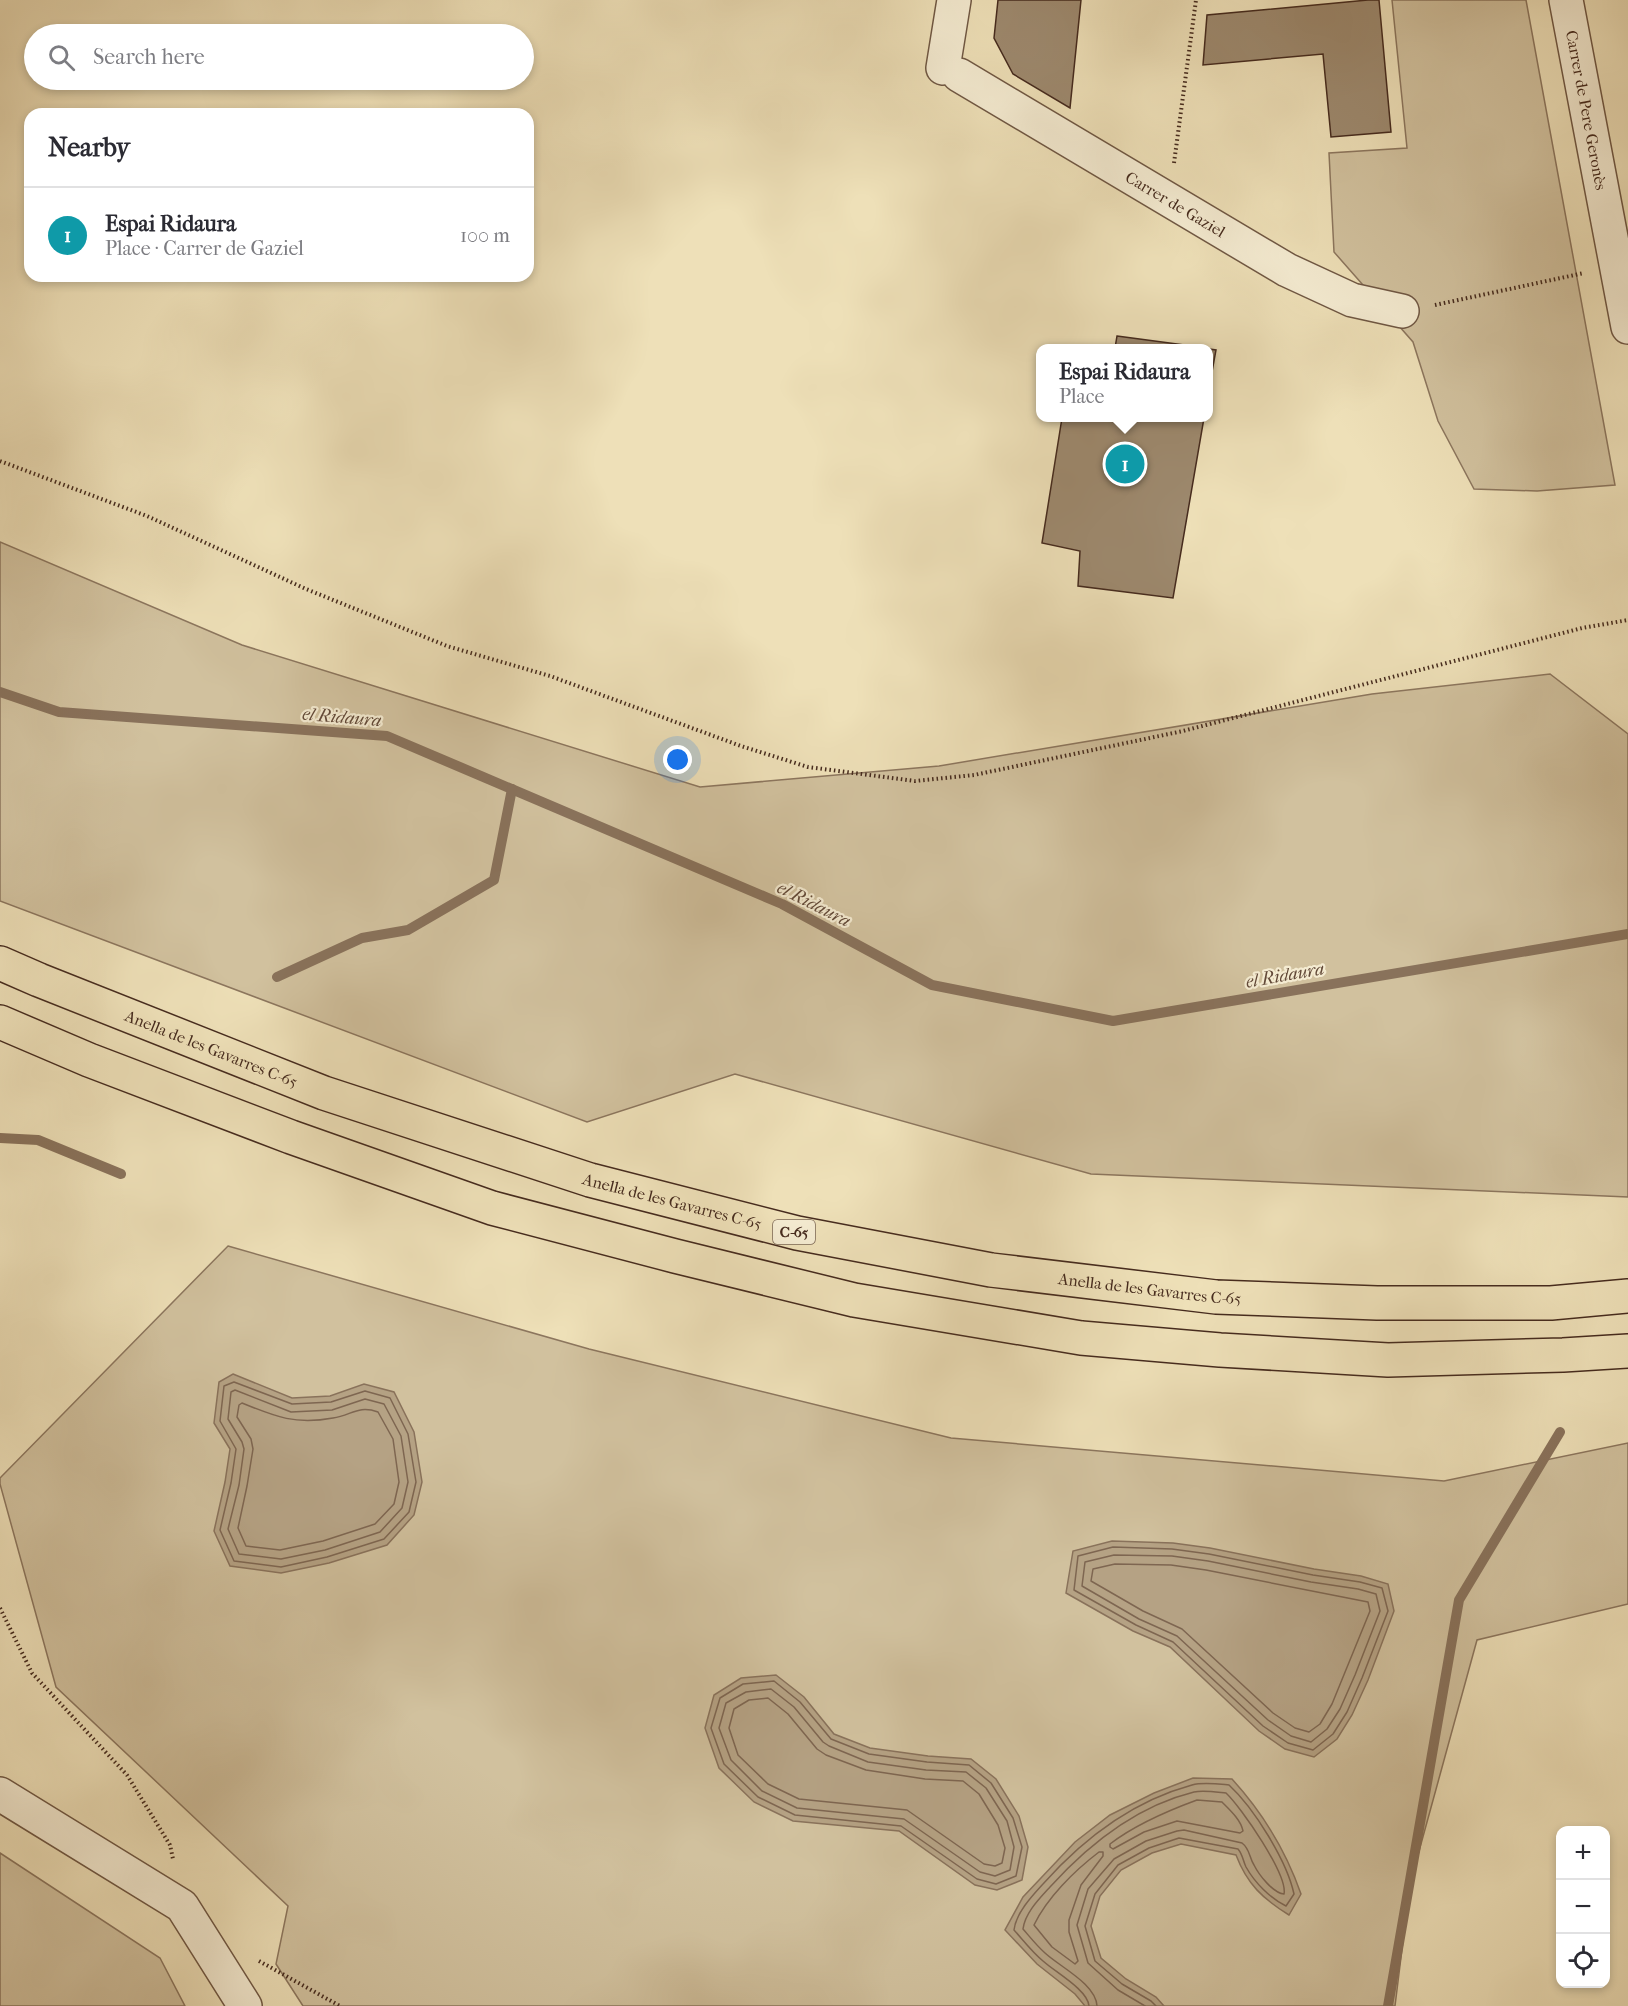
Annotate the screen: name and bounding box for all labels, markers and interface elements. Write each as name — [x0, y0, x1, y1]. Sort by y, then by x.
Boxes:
search box — [24, 24, 534, 90]
street label: Carrer de Pere Geronès — [1562, 29, 1611, 192]
icon: search — [45, 41, 78, 74]
text: Search here — [93, 44, 205, 70]
text: Nearby — [48, 132, 130, 163]
street label: Carrer de Gaziel — [1122, 167, 1229, 241]
text: Espai Ridaura — [105, 211, 236, 237]
text: 1 — [64, 224, 71, 247]
text: 100 m — [460, 224, 510, 247]
text: Place · Carrer de Gaziel — [105, 237, 304, 260]
popup — [1036, 344, 1213, 422]
text: Espai Ridaura — [1059, 359, 1190, 385]
text: Place — [1059, 385, 1104, 408]
pin: 1 — [1106, 442, 1144, 486]
water label: el Ridaura — [302, 704, 382, 731]
your location — [663, 745, 692, 774]
water label: el Ridaura — [774, 877, 854, 932]
water label: el Ridaura — [1244, 958, 1326, 993]
street label: Anella de les Gavarres C-65 — [121, 1006, 300, 1092]
street label: Anella de les Gavarres C-65 — [579, 1169, 764, 1234]
road number: C-65 — [773, 1220, 815, 1244]
street label: Anella de les Gavarres C-65 — [1056, 1269, 1242, 1308]
map controls — [1556, 1826, 1610, 1988]
button: + — [1556, 1826, 1610, 1880]
button: − — [1556, 1880, 1610, 1934]
button: locate — [1556, 1934, 1610, 1988]

